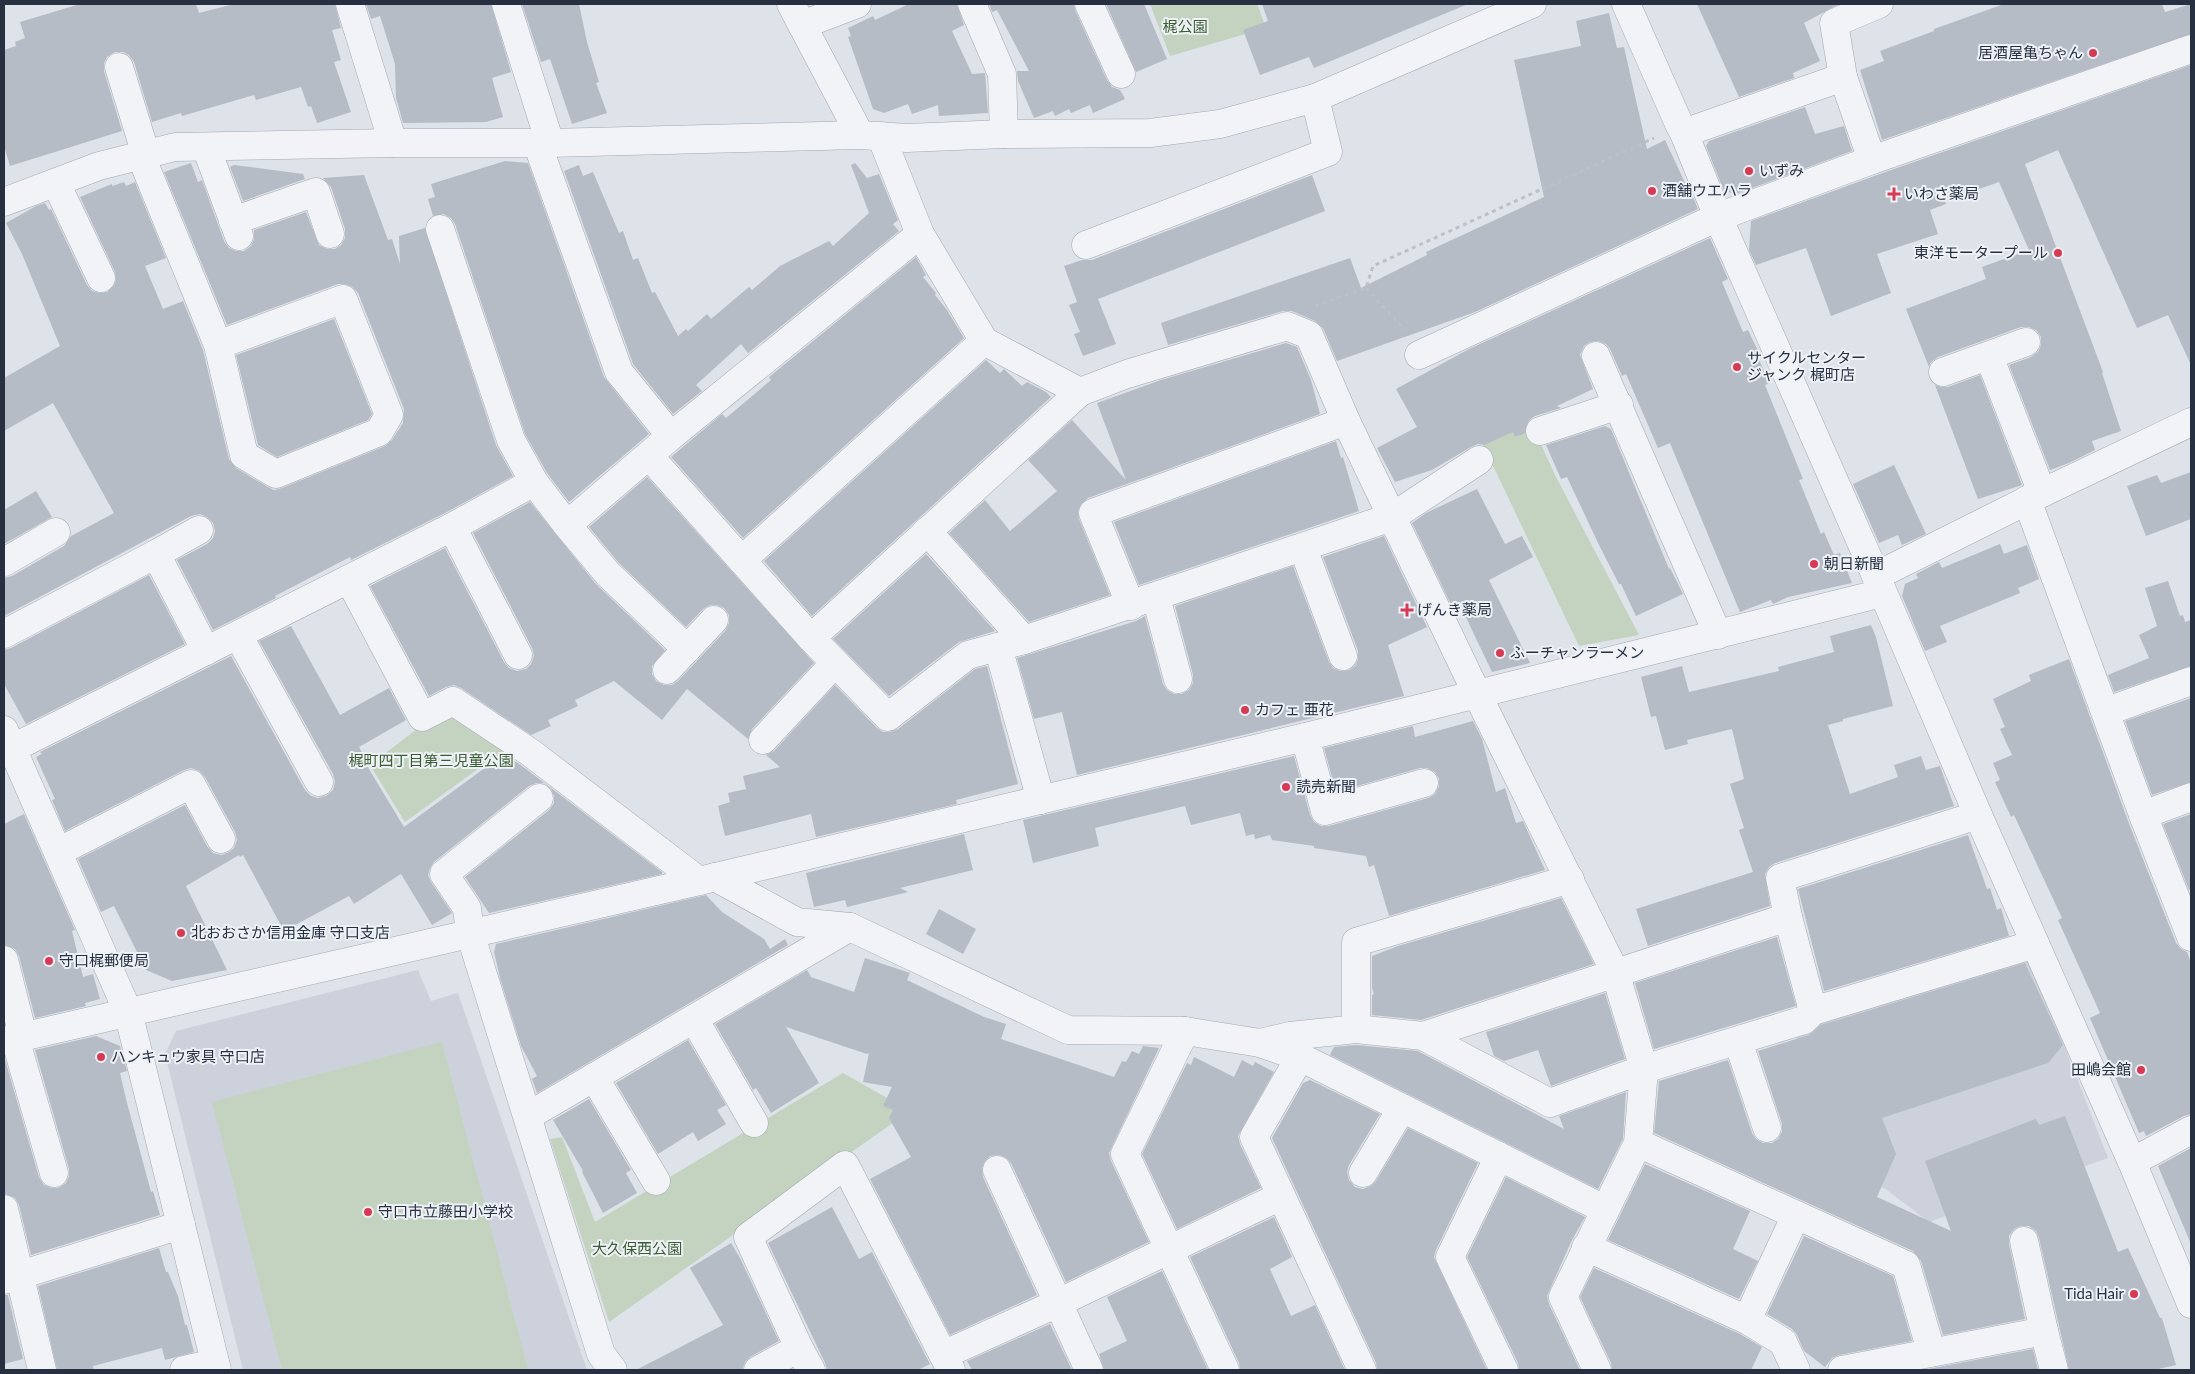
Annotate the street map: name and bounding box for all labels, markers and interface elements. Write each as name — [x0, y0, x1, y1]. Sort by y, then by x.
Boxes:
park label: 梶公園 — [1162, 17, 1208, 35]
place label: 居酒屋亀ちゃん — [1978, 43, 2083, 61]
marker: 居酒屋亀ちゃん — [2087, 47, 2099, 59]
place label: いずみ — [1759, 161, 1804, 179]
marker: いずみ — [1743, 165, 1755, 177]
place label: 酒舗ウエハラ — [1662, 181, 1752, 199]
place label: いわさ薬局 — [1904, 184, 1979, 202]
marker: 酒舗ウエハラ — [1646, 185, 1658, 197]
marker: いわさ薬局 — [1888, 188, 1900, 200]
place label: 東洋モータープール — [1914, 243, 2048, 261]
marker: 東洋モータープール — [2052, 247, 2064, 259]
place label: サイクルセンター ジャンク 梶町店 — [1747, 348, 1866, 383]
marker: サイクルセンター ジャンク 梶町店 — [1731, 361, 1743, 373]
place label: 朝日新聞 — [1824, 554, 1884, 572]
marker: 朝日新聞 — [1808, 558, 1820, 570]
place label: げんき薬局 — [1417, 600, 1492, 618]
marker: げんき薬局 — [1401, 604, 1413, 616]
place label: ふーチャンラーメン — [1510, 643, 1644, 661]
marker: ふーチャンラーメン — [1494, 647, 1506, 659]
place label: カフェ 亜花 — [1255, 700, 1334, 718]
marker: カフェ 亜花 — [1239, 704, 1251, 716]
park label: 梶町四丁目第三児童公園 — [348, 751, 514, 769]
place label: 読売新聞 — [1296, 777, 1356, 795]
marker: 読売新聞 — [1280, 781, 1292, 793]
place label: 北おおさか信用金庫 守口支店 — [191, 923, 390, 941]
marker: 北おおさか信用金庫 守口支店 — [175, 927, 187, 939]
place label: 守口梶郵便局 — [59, 951, 149, 969]
marker: 守口梶郵便局 — [43, 955, 55, 967]
place label: ハンキュウ家具 守口店 — [111, 1047, 265, 1065]
marker: ハンキュウ家具 守口店 — [95, 1051, 107, 1063]
place label: 田嶋会館 — [2071, 1060, 2131, 1078]
marker: 田嶋会館 — [2135, 1064, 2147, 1076]
place label: 守口市立藤田小学校 — [378, 1202, 513, 1220]
marker: 守口市立藤田小学校 — [362, 1206, 374, 1218]
park label: 大久保西公園 — [592, 1239, 682, 1257]
place label: Tida Hair — [2064, 1284, 2125, 1302]
marker: Tida Hair — [2128, 1288, 2140, 1300]

